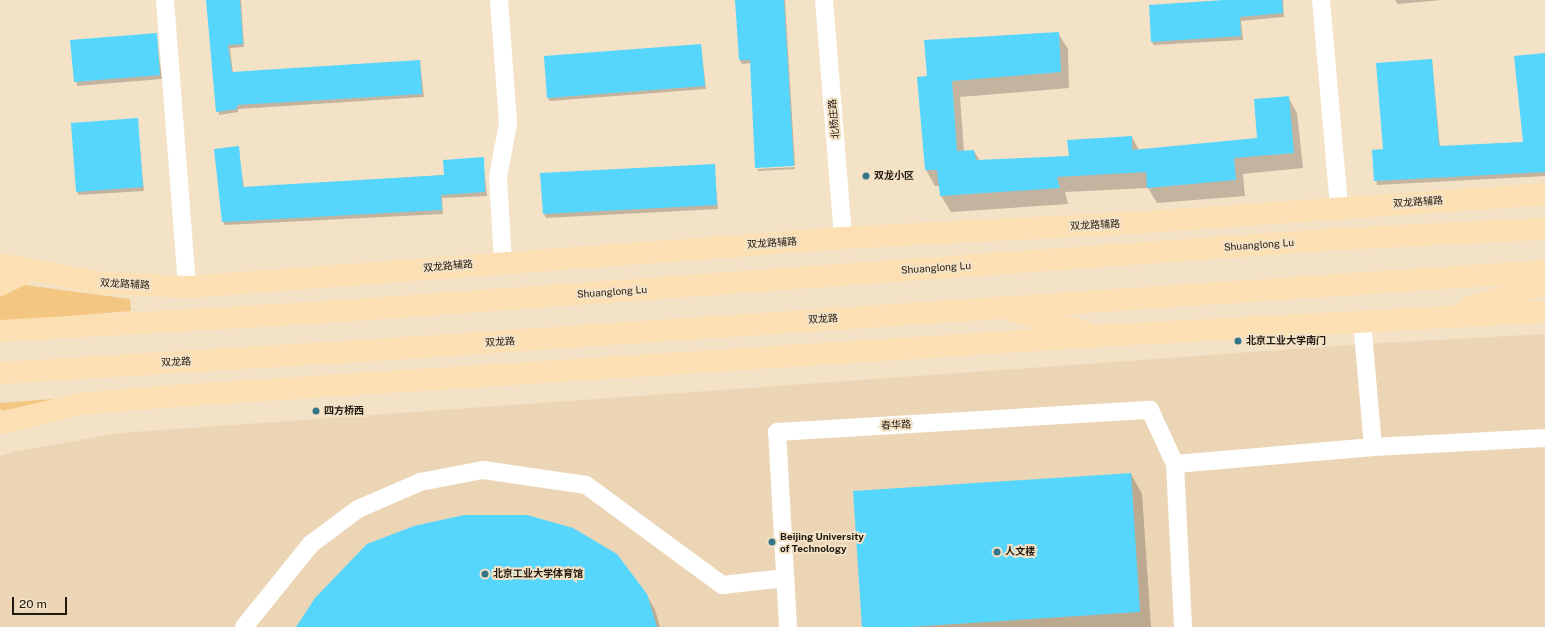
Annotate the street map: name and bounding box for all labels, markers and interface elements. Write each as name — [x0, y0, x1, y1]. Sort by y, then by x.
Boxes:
street label: 北杨庄路 — [826, 99, 842, 139]
place label: 双龙小区 — [874, 170, 914, 182]
marker: 双龙小区 — [861, 171, 871, 181]
street label: 双龙路辅路 — [1393, 194, 1443, 210]
street label: 双龙路辅路 — [1070, 218, 1120, 232]
street label: 双龙路辅路 — [747, 235, 797, 251]
street label: Shuanglong Lu — [1224, 237, 1294, 253]
street label: 双龙路辅路 — [423, 258, 473, 274]
street label: Shuanglong Lu — [901, 260, 971, 276]
street label: 双龙路辅路 — [100, 277, 150, 291]
street label: Shuanglong Lu — [577, 284, 647, 300]
street label: 双龙路 — [808, 312, 838, 326]
street label: 双龙路 — [485, 335, 515, 349]
place label: 北京工业大学南门 — [1246, 335, 1326, 347]
marker: 北京工业大学南门 — [1233, 336, 1243, 346]
street label: 双龙路 — [161, 355, 191, 369]
place label: 四方桥西 — [324, 405, 364, 417]
marker: 四方桥西 — [311, 406, 321, 416]
street label: 春华路 — [881, 418, 911, 432]
place label: Beijing University of Technology — [780, 530, 864, 554]
marker: Beijing University of Technology — [767, 537, 777, 547]
place label: 人文楼 — [1005, 546, 1035, 558]
marker: 人文楼 — [992, 547, 1002, 557]
place label: 北京工业大学体育馆 — [493, 568, 583, 580]
marker: 北京工业大学体育馆 — [480, 569, 490, 579]
scale bar — [14, 589, 69, 615]
text: 20 m — [19, 597, 47, 611]

